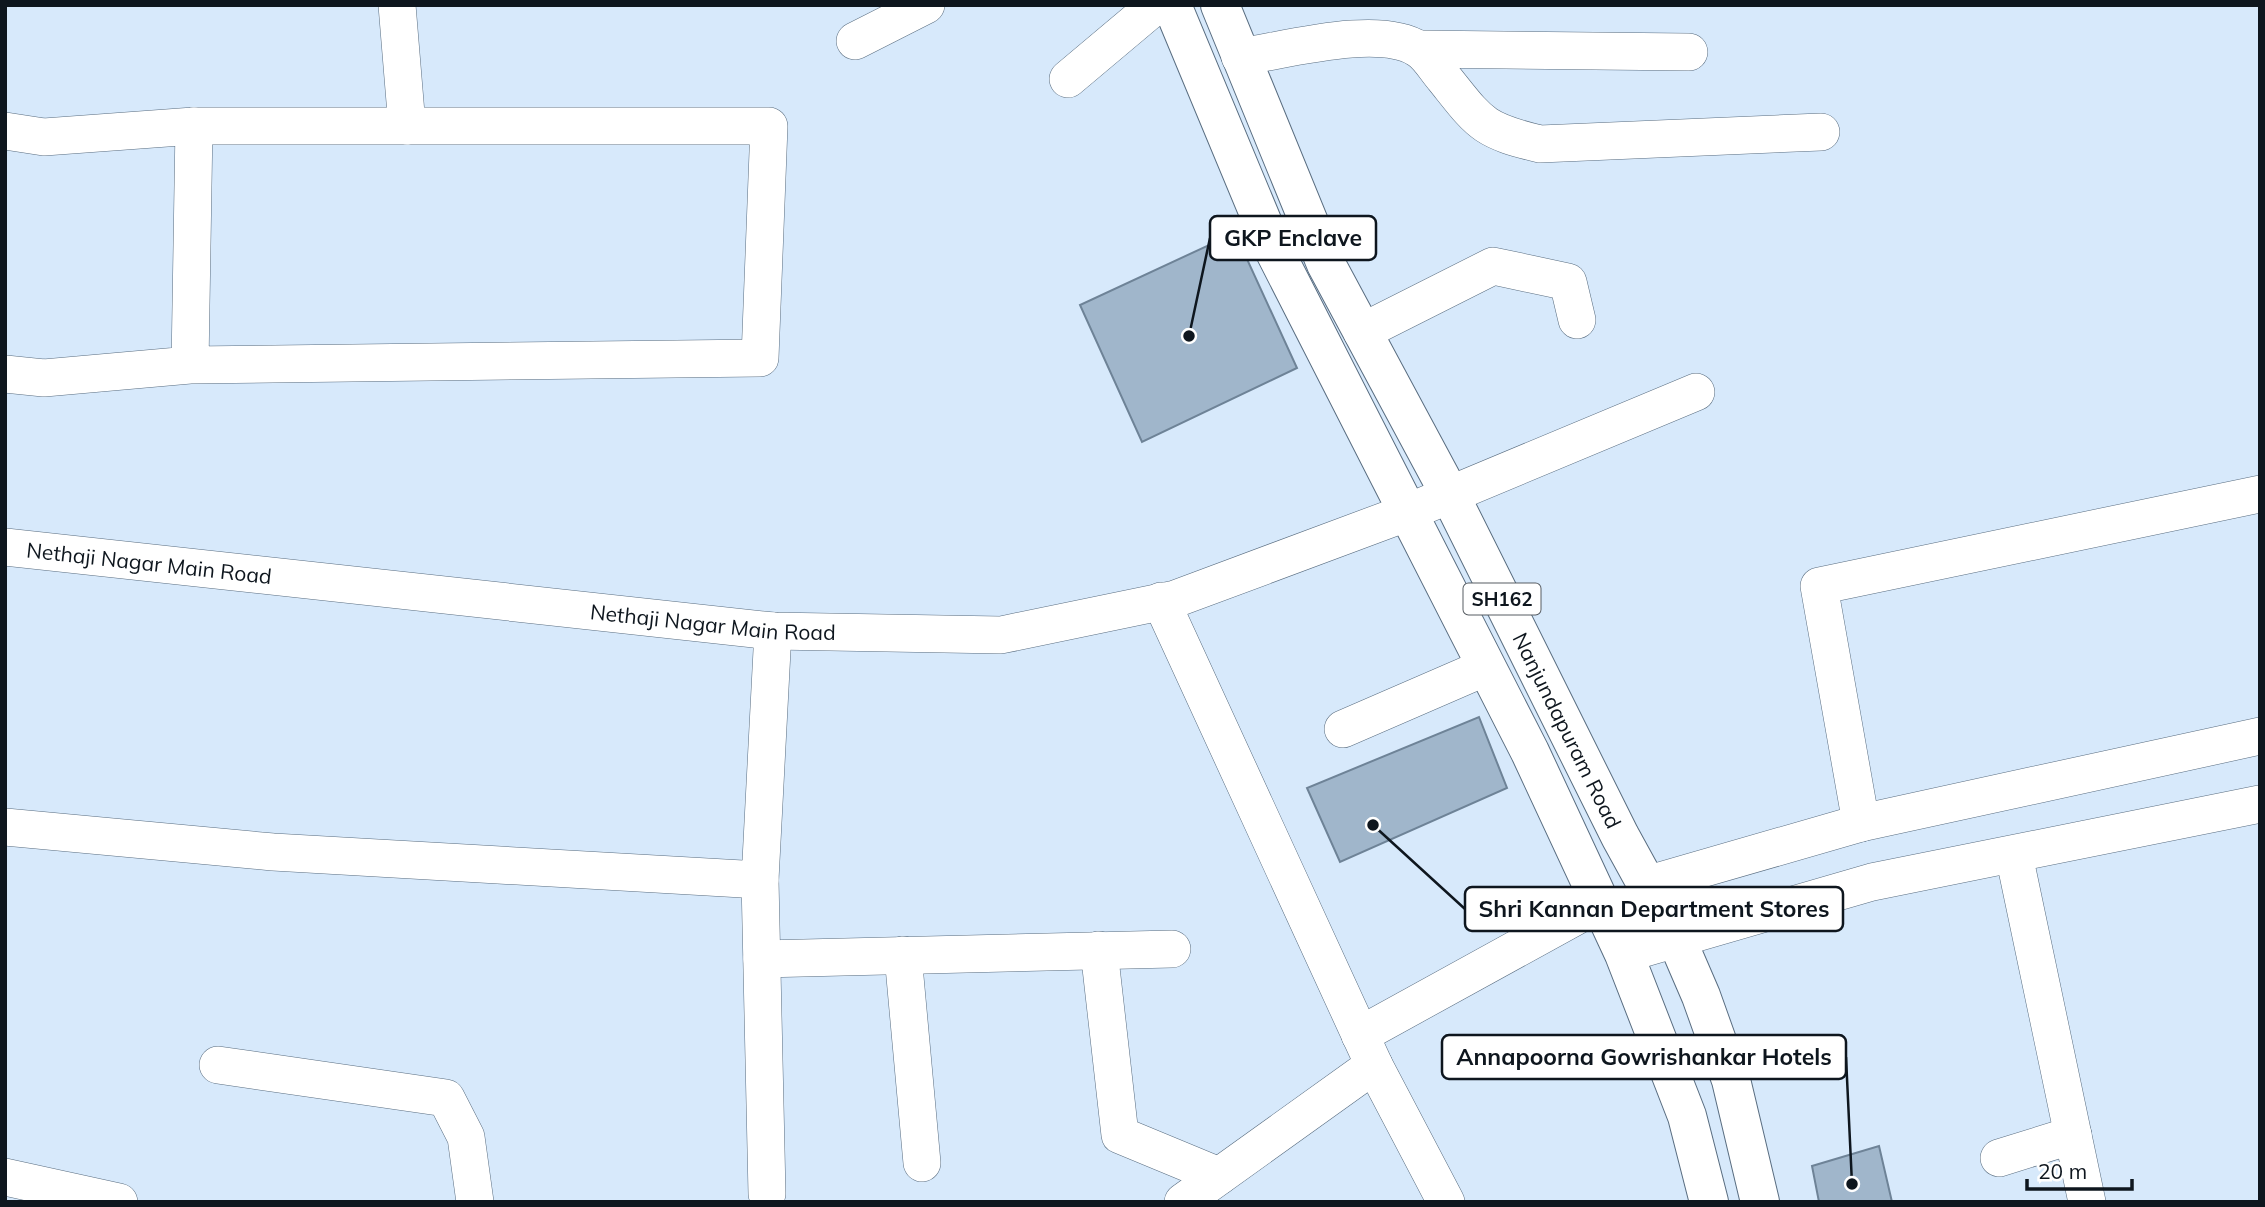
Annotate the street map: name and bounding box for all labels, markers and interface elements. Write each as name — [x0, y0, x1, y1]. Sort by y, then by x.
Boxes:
callout: GKP Enclave — [1210, 216, 1376, 260]
text: GKP Enclave — [1224, 223, 1362, 252]
street label: Nethaji Nagar Main Road — [25, 536, 273, 589]
road number: SH162 — [1464, 584, 1540, 614]
street label: Nethaji Nagar Main Road — [589, 598, 836, 645]
street label: Nanjundapuram Road — [1508, 628, 1627, 833]
callout: Shri Kannan Department Stores — [1465, 887, 1843, 931]
text: Shri Kannan Department Stores — [1479, 894, 1829, 923]
callout: Annapoorna Gowrishankar Hotels — [1442, 1035, 1846, 1079]
text: Annapoorna Gowrishankar Hotels — [1456, 1042, 1832, 1071]
scale bar — [2027, 1148, 2132, 1192]
text: 20 m — [2038, 1158, 2087, 1184]

